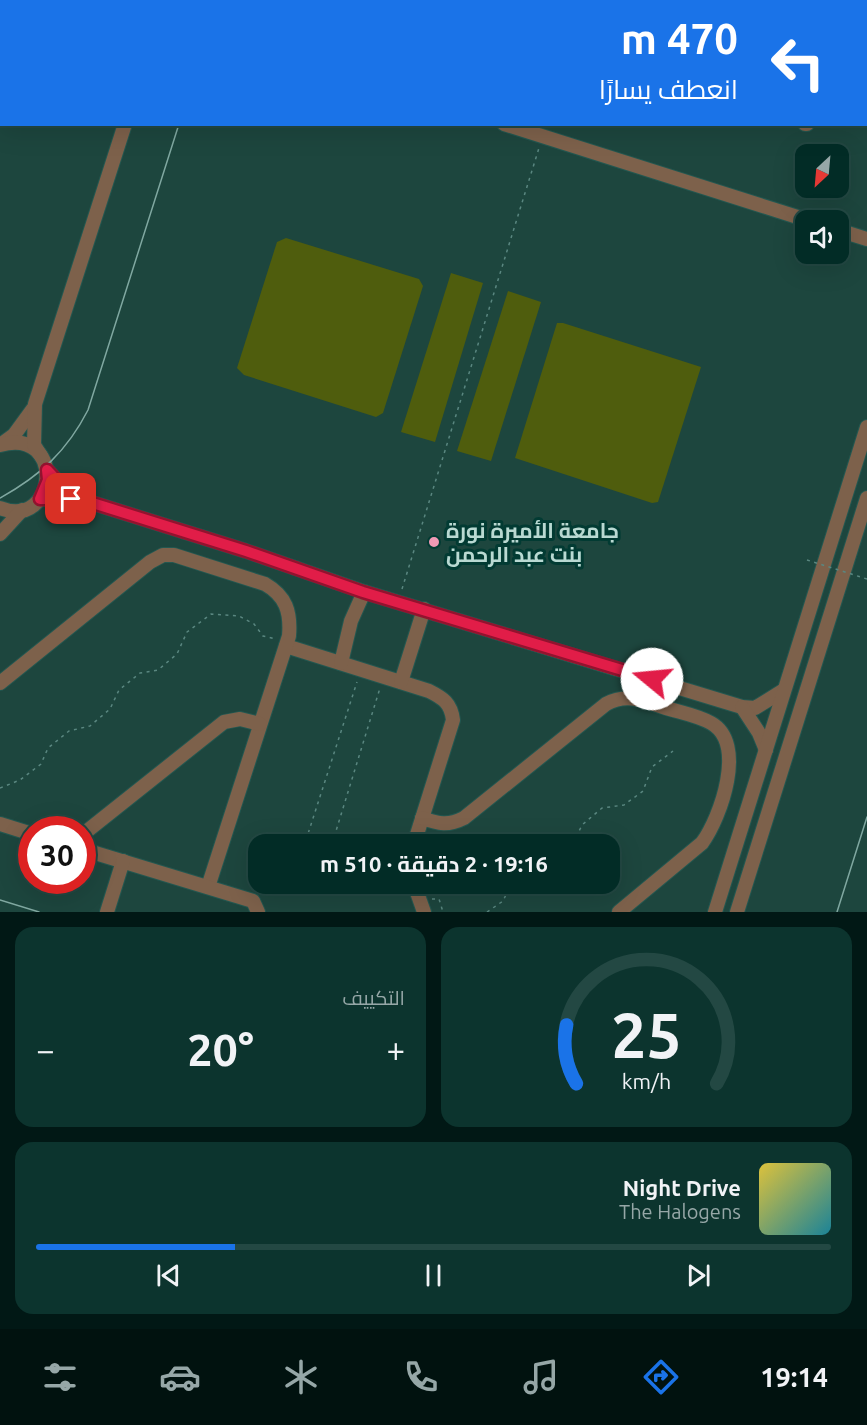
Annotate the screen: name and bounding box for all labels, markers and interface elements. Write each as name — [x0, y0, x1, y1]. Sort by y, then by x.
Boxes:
text: 470 m — [621, 15, 738, 62]
icon: left — [759, 24, 837, 102]
text: انعطف يسارًا — [599, 74, 738, 104]
north arrow — [795, 144, 849, 198]
map controls — [795, 144, 849, 264]
button: sound — [795, 210, 849, 264]
pin — [45, 473, 96, 524]
icon: arrive — [54, 482, 87, 515]
place label: جامعة الأميرة نورة بنت عبد الرحمن — [446, 518, 619, 567]
marker: جامعة الأميرة نورة بنت عبد الرحمن — [427, 535, 441, 549]
position arrow — [620, 647, 684, 711]
speed limit sign: 30 — [18, 816, 96, 894]
text: 19:16 · 2 دقيقة · 510 m — [320, 851, 548, 876]
text: التكييف — [342, 986, 405, 1009]
text: 25 — [611, 1000, 682, 1070]
text: 20° — [187, 1024, 254, 1075]
text: − — [36, 1031, 55, 1068]
text: + — [386, 1031, 405, 1068]
text: km/h — [622, 1069, 671, 1093]
text: Night Drive — [623, 1175, 741, 1200]
text: The Halogens — [619, 1200, 741, 1223]
icon: previous — [152, 1259, 185, 1292]
icon: pause — [417, 1259, 450, 1292]
icon: next — [682, 1259, 715, 1292]
icon: filters — [39, 1356, 81, 1398]
icon: car — [159, 1356, 201, 1398]
icon: climate — [280, 1356, 322, 1398]
icon: phone — [400, 1356, 442, 1398]
icon: music — [520, 1356, 562, 1398]
icon: directions — [640, 1356, 682, 1398]
text: 19:14 — [760, 1362, 828, 1392]

